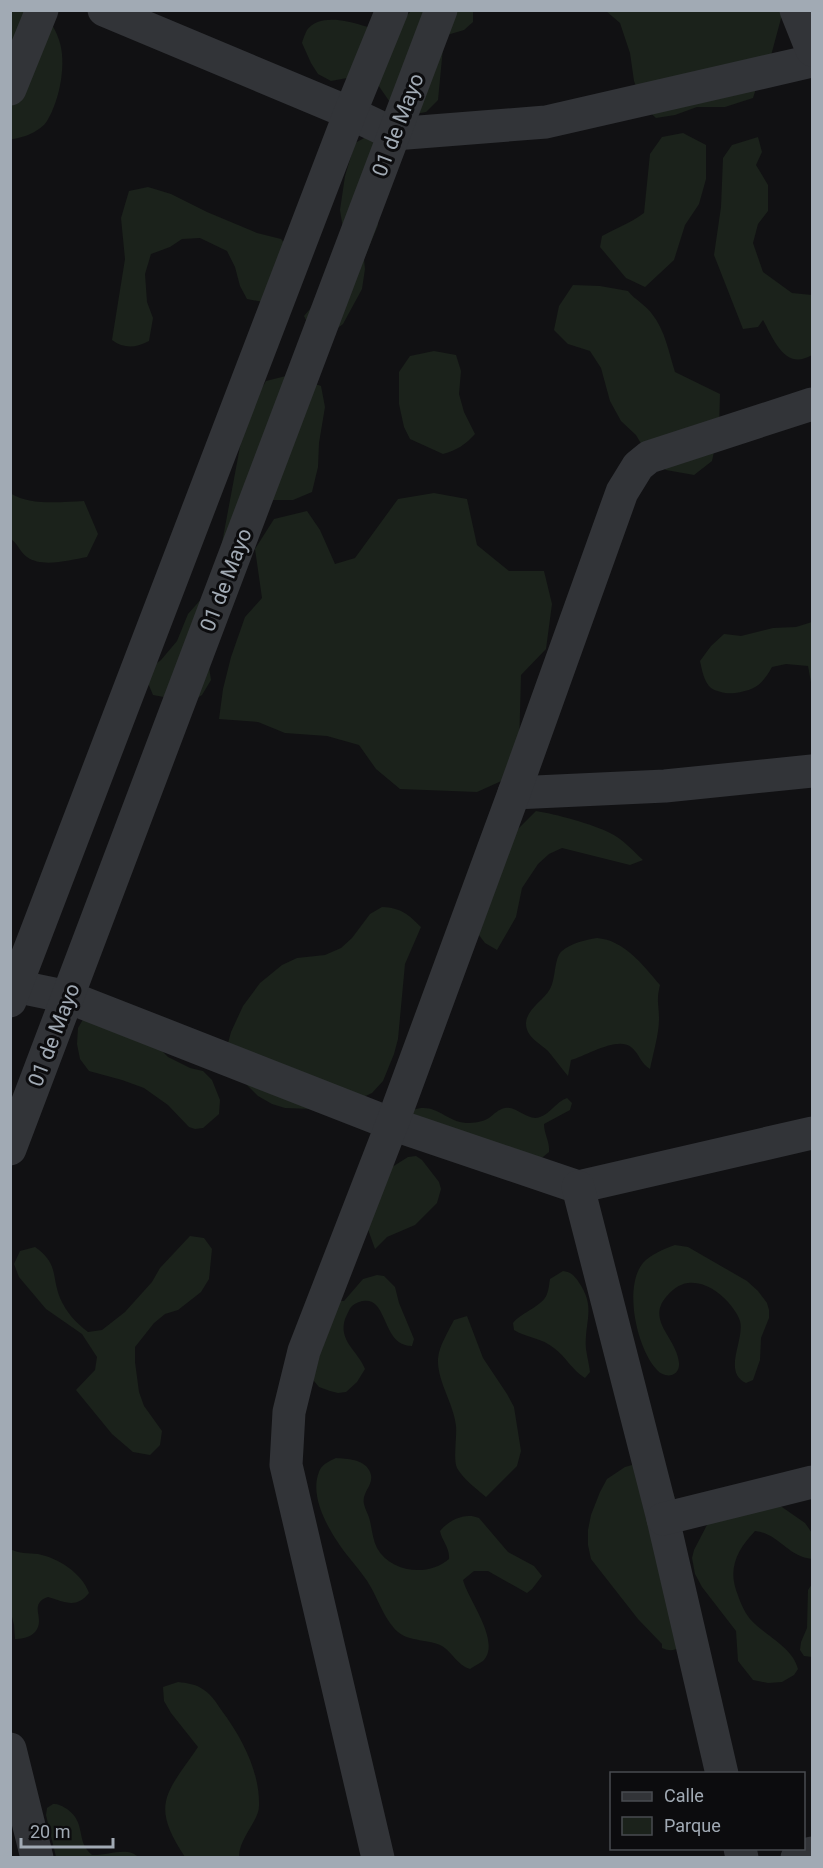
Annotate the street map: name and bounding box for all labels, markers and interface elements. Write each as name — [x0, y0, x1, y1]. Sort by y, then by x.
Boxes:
street label: 01 de Mayo — [367, 70, 429, 180]
street label: 01 de Mayo — [195, 525, 257, 635]
street label: 01 de Mayo — [23, 980, 85, 1090]
legend — [610, 1772, 805, 1850]
text: Calle — [664, 1785, 704, 1806]
scale bar — [21, 1811, 112, 1849]
text: Parque — [664, 1815, 721, 1836]
text: 20 m — [30, 1821, 70, 1842]

